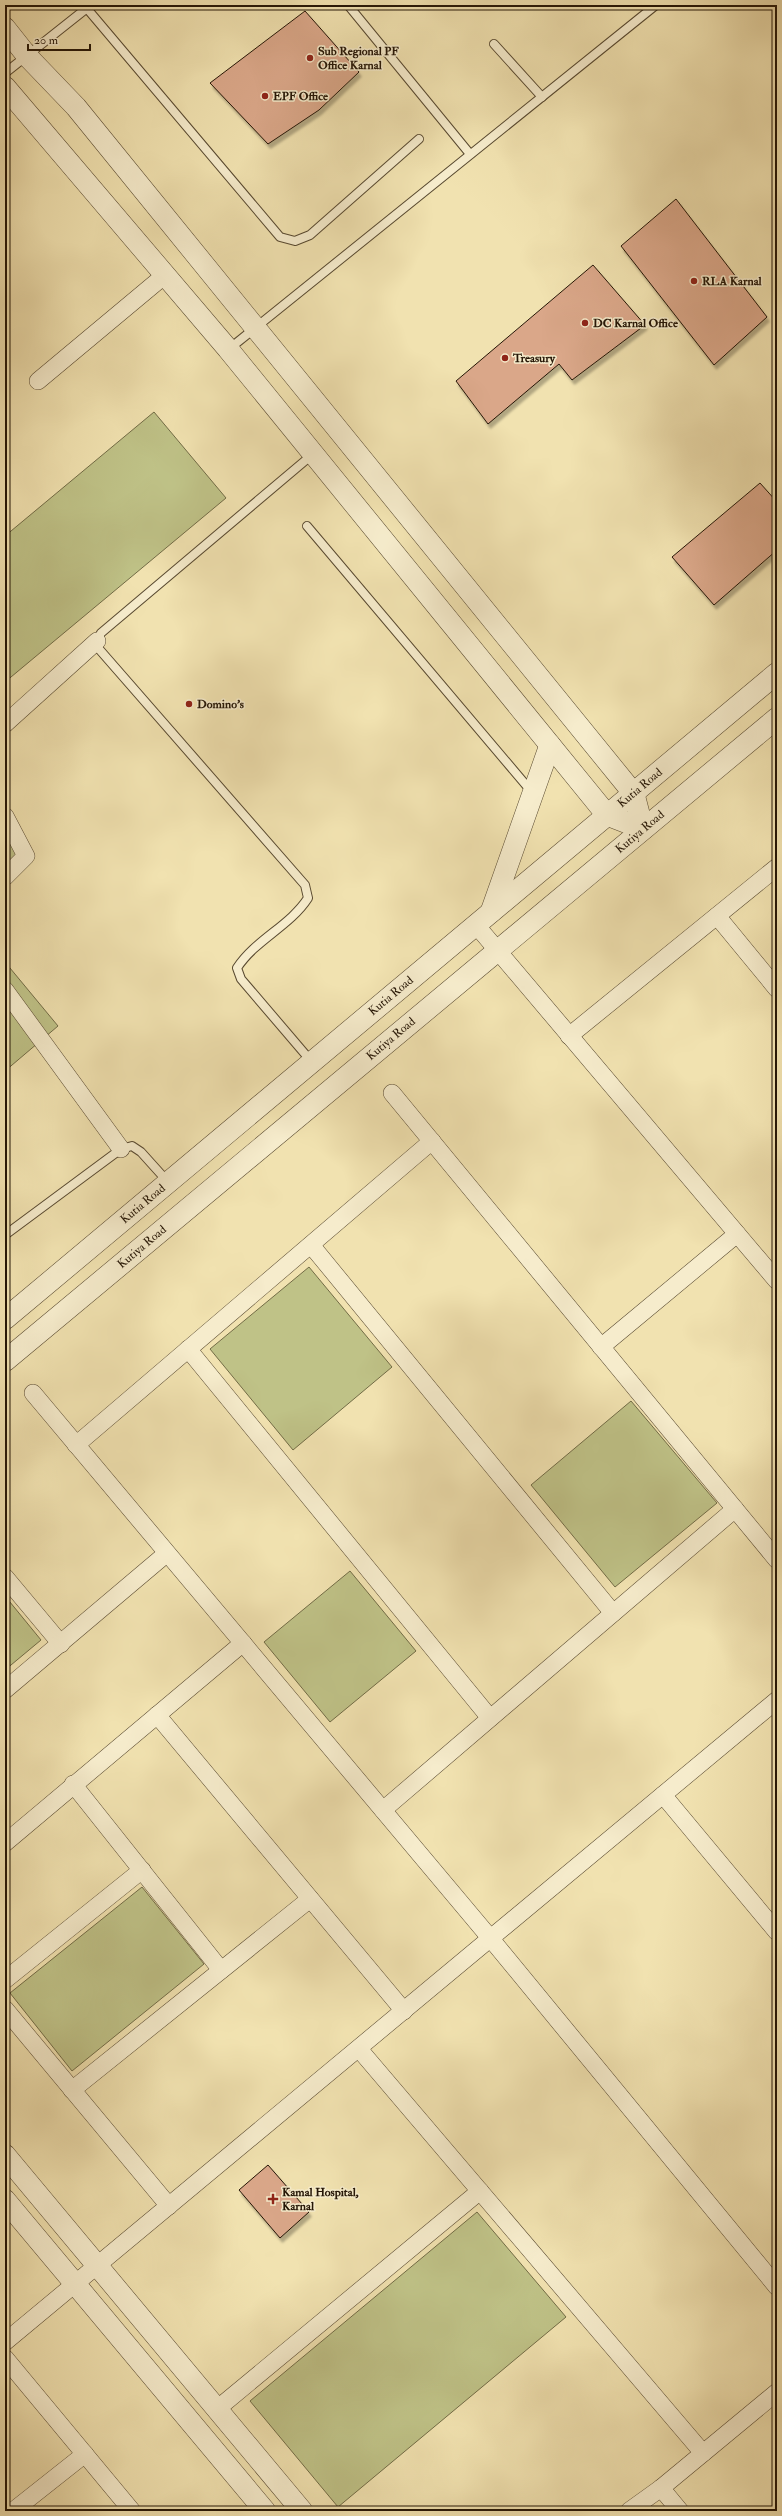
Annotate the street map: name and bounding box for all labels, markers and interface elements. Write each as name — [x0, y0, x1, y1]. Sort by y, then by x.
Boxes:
scale bar — [28, 26, 90, 52]
text: 20 m — [34, 33, 59, 48]
place label: Sub Regional PF Office Karnal — [318, 44, 399, 73]
marker: Sub Regional PF Office Karnal — [305, 53, 315, 63]
place label: EPF Office — [273, 89, 329, 104]
marker: EPF Office — [260, 91, 270, 101]
place label: RLA Karnal — [702, 274, 763, 289]
marker: RLA Karnal — [689, 276, 699, 286]
place label: DC Karnal Office — [593, 316, 679, 331]
marker: DC Karnal Office — [580, 318, 590, 328]
place label: Treasury — [512, 351, 556, 366]
marker: Treasury — [500, 353, 510, 363]
place label: Domino's — [197, 697, 244, 712]
marker: Domino's — [184, 699, 194, 709]
street label: Kutia Road — [615, 765, 666, 811]
street label: Kutiya Road — [613, 807, 668, 857]
street label: Kutia Road — [366, 973, 417, 1019]
street label: Kutiya Road — [364, 1014, 419, 1064]
street label: Kutia Road — [118, 1181, 169, 1227]
street label: Kutiya Road — [115, 1222, 170, 1272]
place label: Kamal Hospital, Karnal — [282, 2185, 359, 2214]
marker: Kamal Hospital, Karnal — [267, 2193, 279, 2205]

